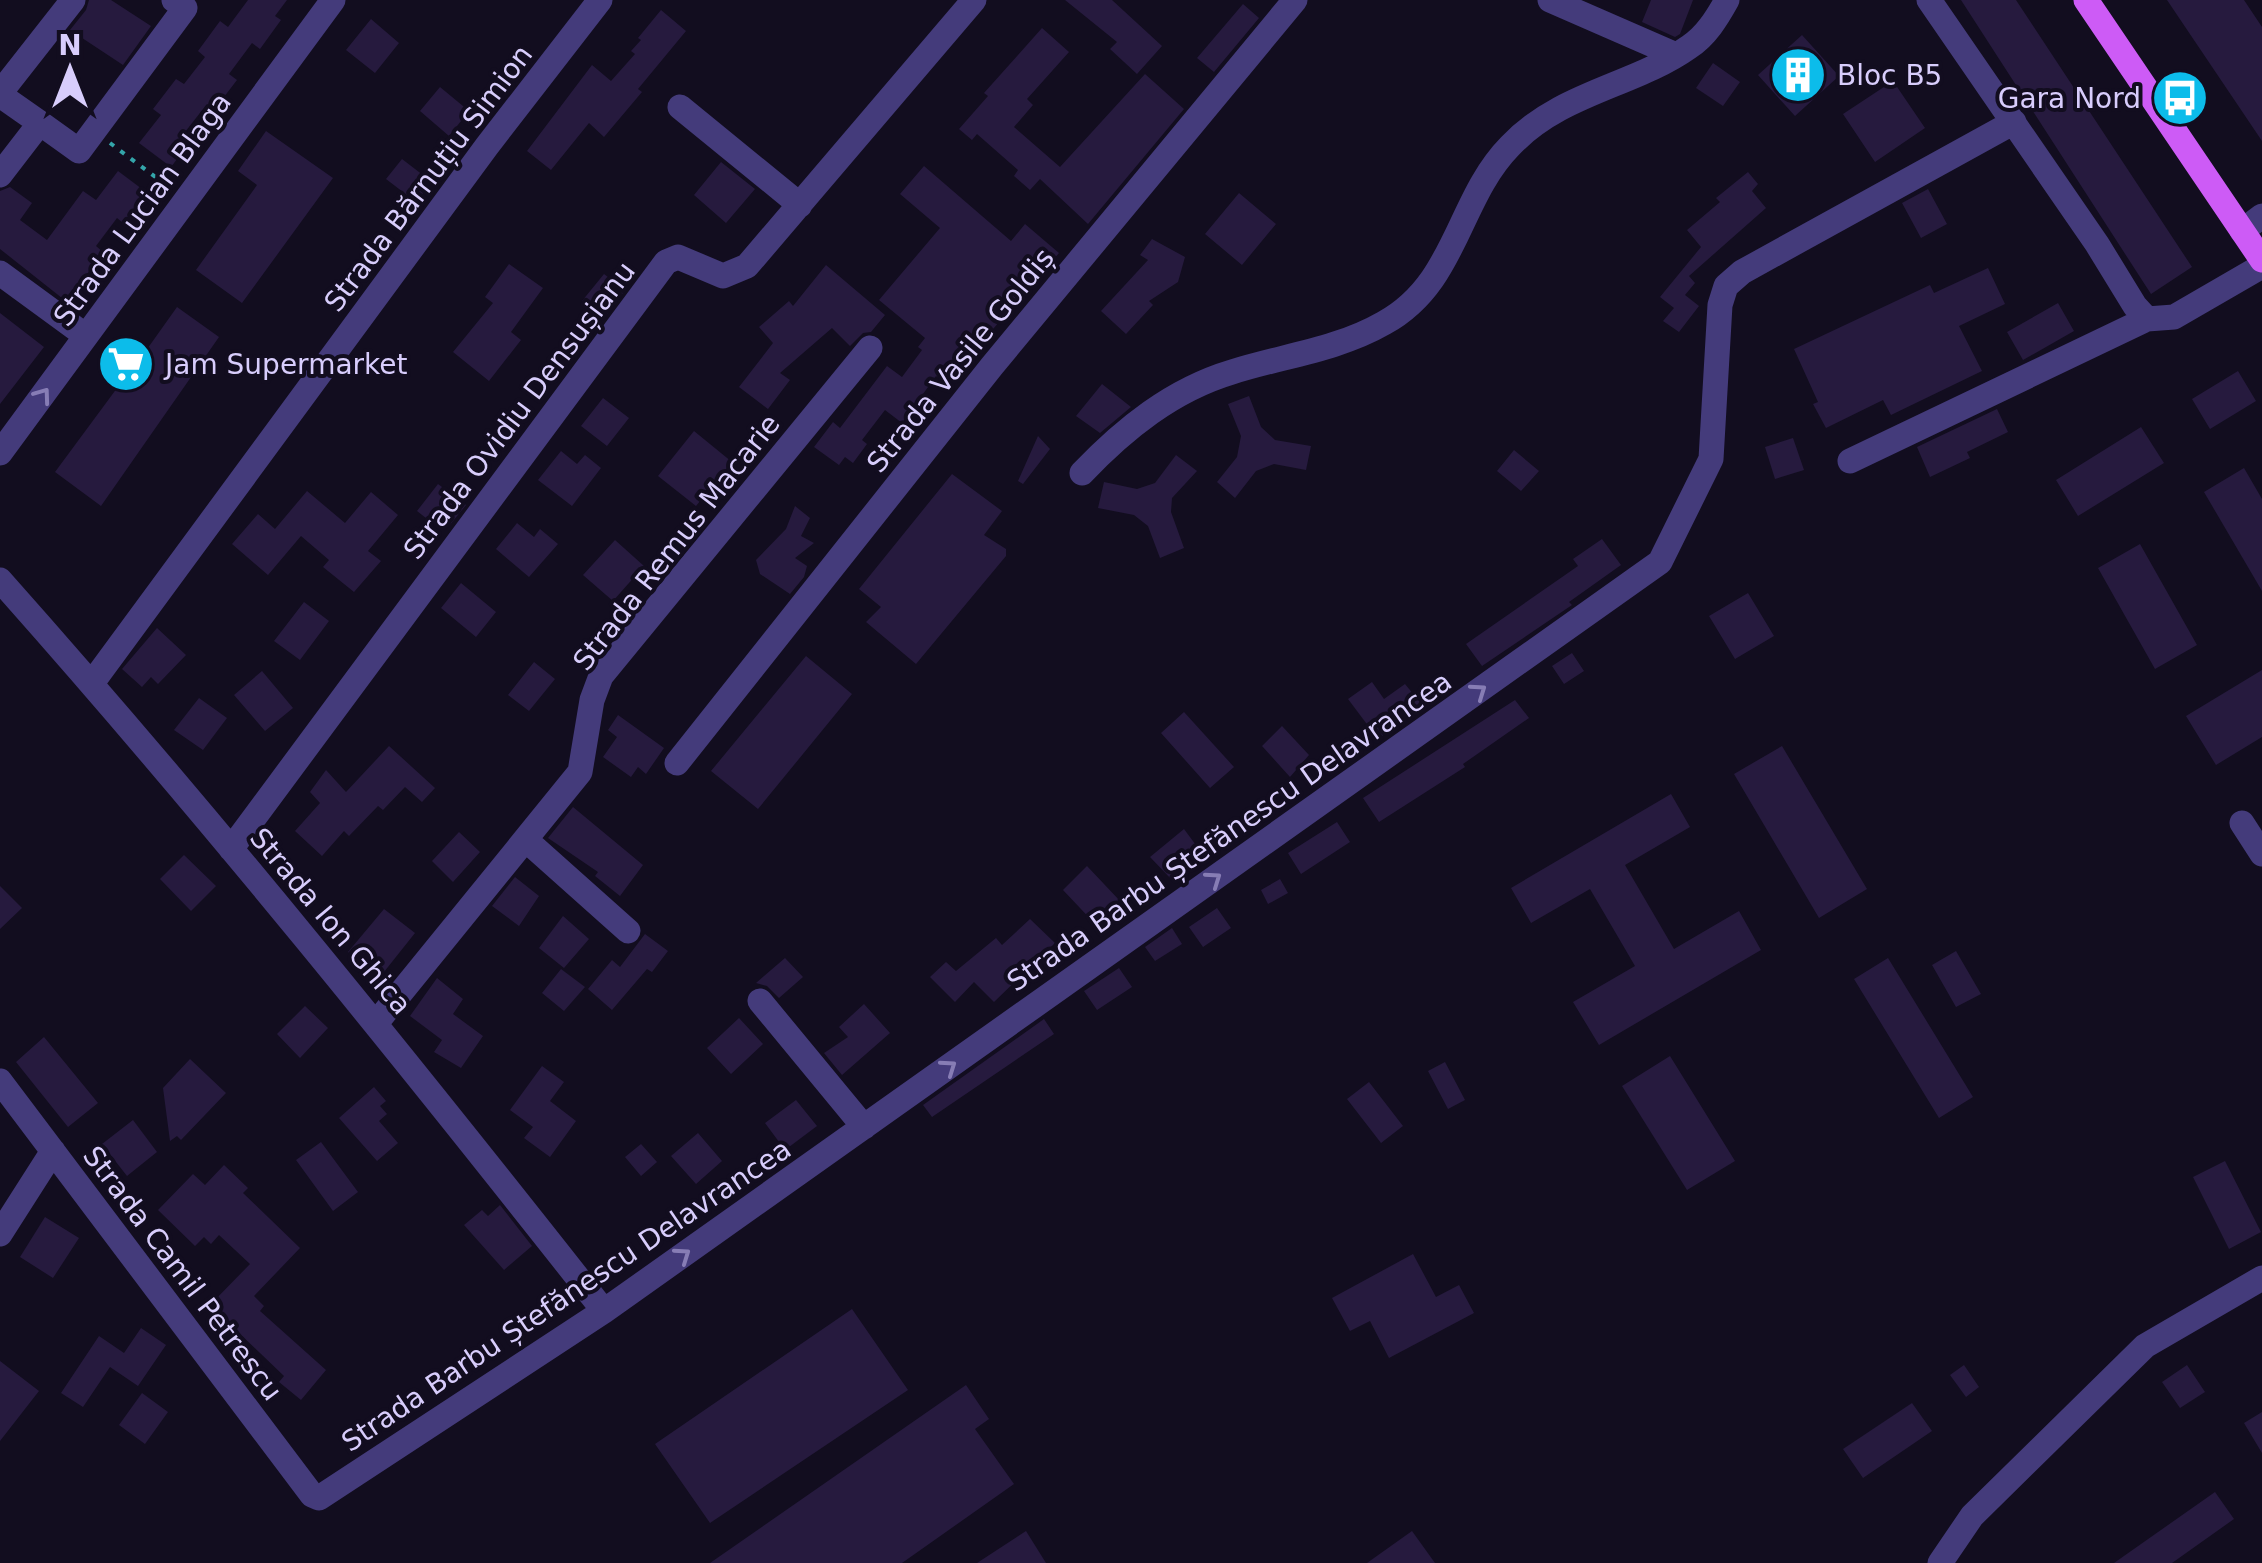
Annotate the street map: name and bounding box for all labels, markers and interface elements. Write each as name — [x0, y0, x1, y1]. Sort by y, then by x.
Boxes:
north arrow — [20, 20, 120, 120]
text: N — [58, 29, 82, 62]
street label: Strada Bărnuțiu Simion — [317, 39, 539, 318]
building icon: Bloc B5 — [1768, 45, 1828, 105]
place label: Bloc B5 — [1837, 59, 1942, 92]
bus stop icon: Gara Nord — [2150, 68, 2210, 128]
place label: Gara Nord — [1998, 82, 2141, 115]
street label: Strada Lucian Blaga — [47, 86, 238, 332]
street label: Strada Vasile Goldiș — [860, 242, 1061, 479]
street label: Strada Ovidiu Densușianu — [397, 255, 642, 565]
supermarket icon: Jam Supermarket — [96, 334, 156, 394]
place label: Jam Supermarket — [163, 348, 408, 381]
one-way arrow — [31, 387, 49, 406]
street label: Strada Remus Macarie — [566, 408, 787, 677]
street label: Strada Barbu Ștefănescu Delavrancea — [1001, 665, 1458, 998]
one-way arrow — [1468, 685, 1486, 703]
street label: Strada Ion Ghica — [243, 821, 418, 1021]
one-way arrow — [1202, 873, 1221, 891]
one-way arrow — [937, 1061, 956, 1079]
street label: Strada Barbu Ștefănescu Delavrancea — [335, 1132, 797, 1459]
street label: Strada Camil Petrescu — [76, 1140, 289, 1407]
one-way arrow — [672, 1249, 691, 1267]

